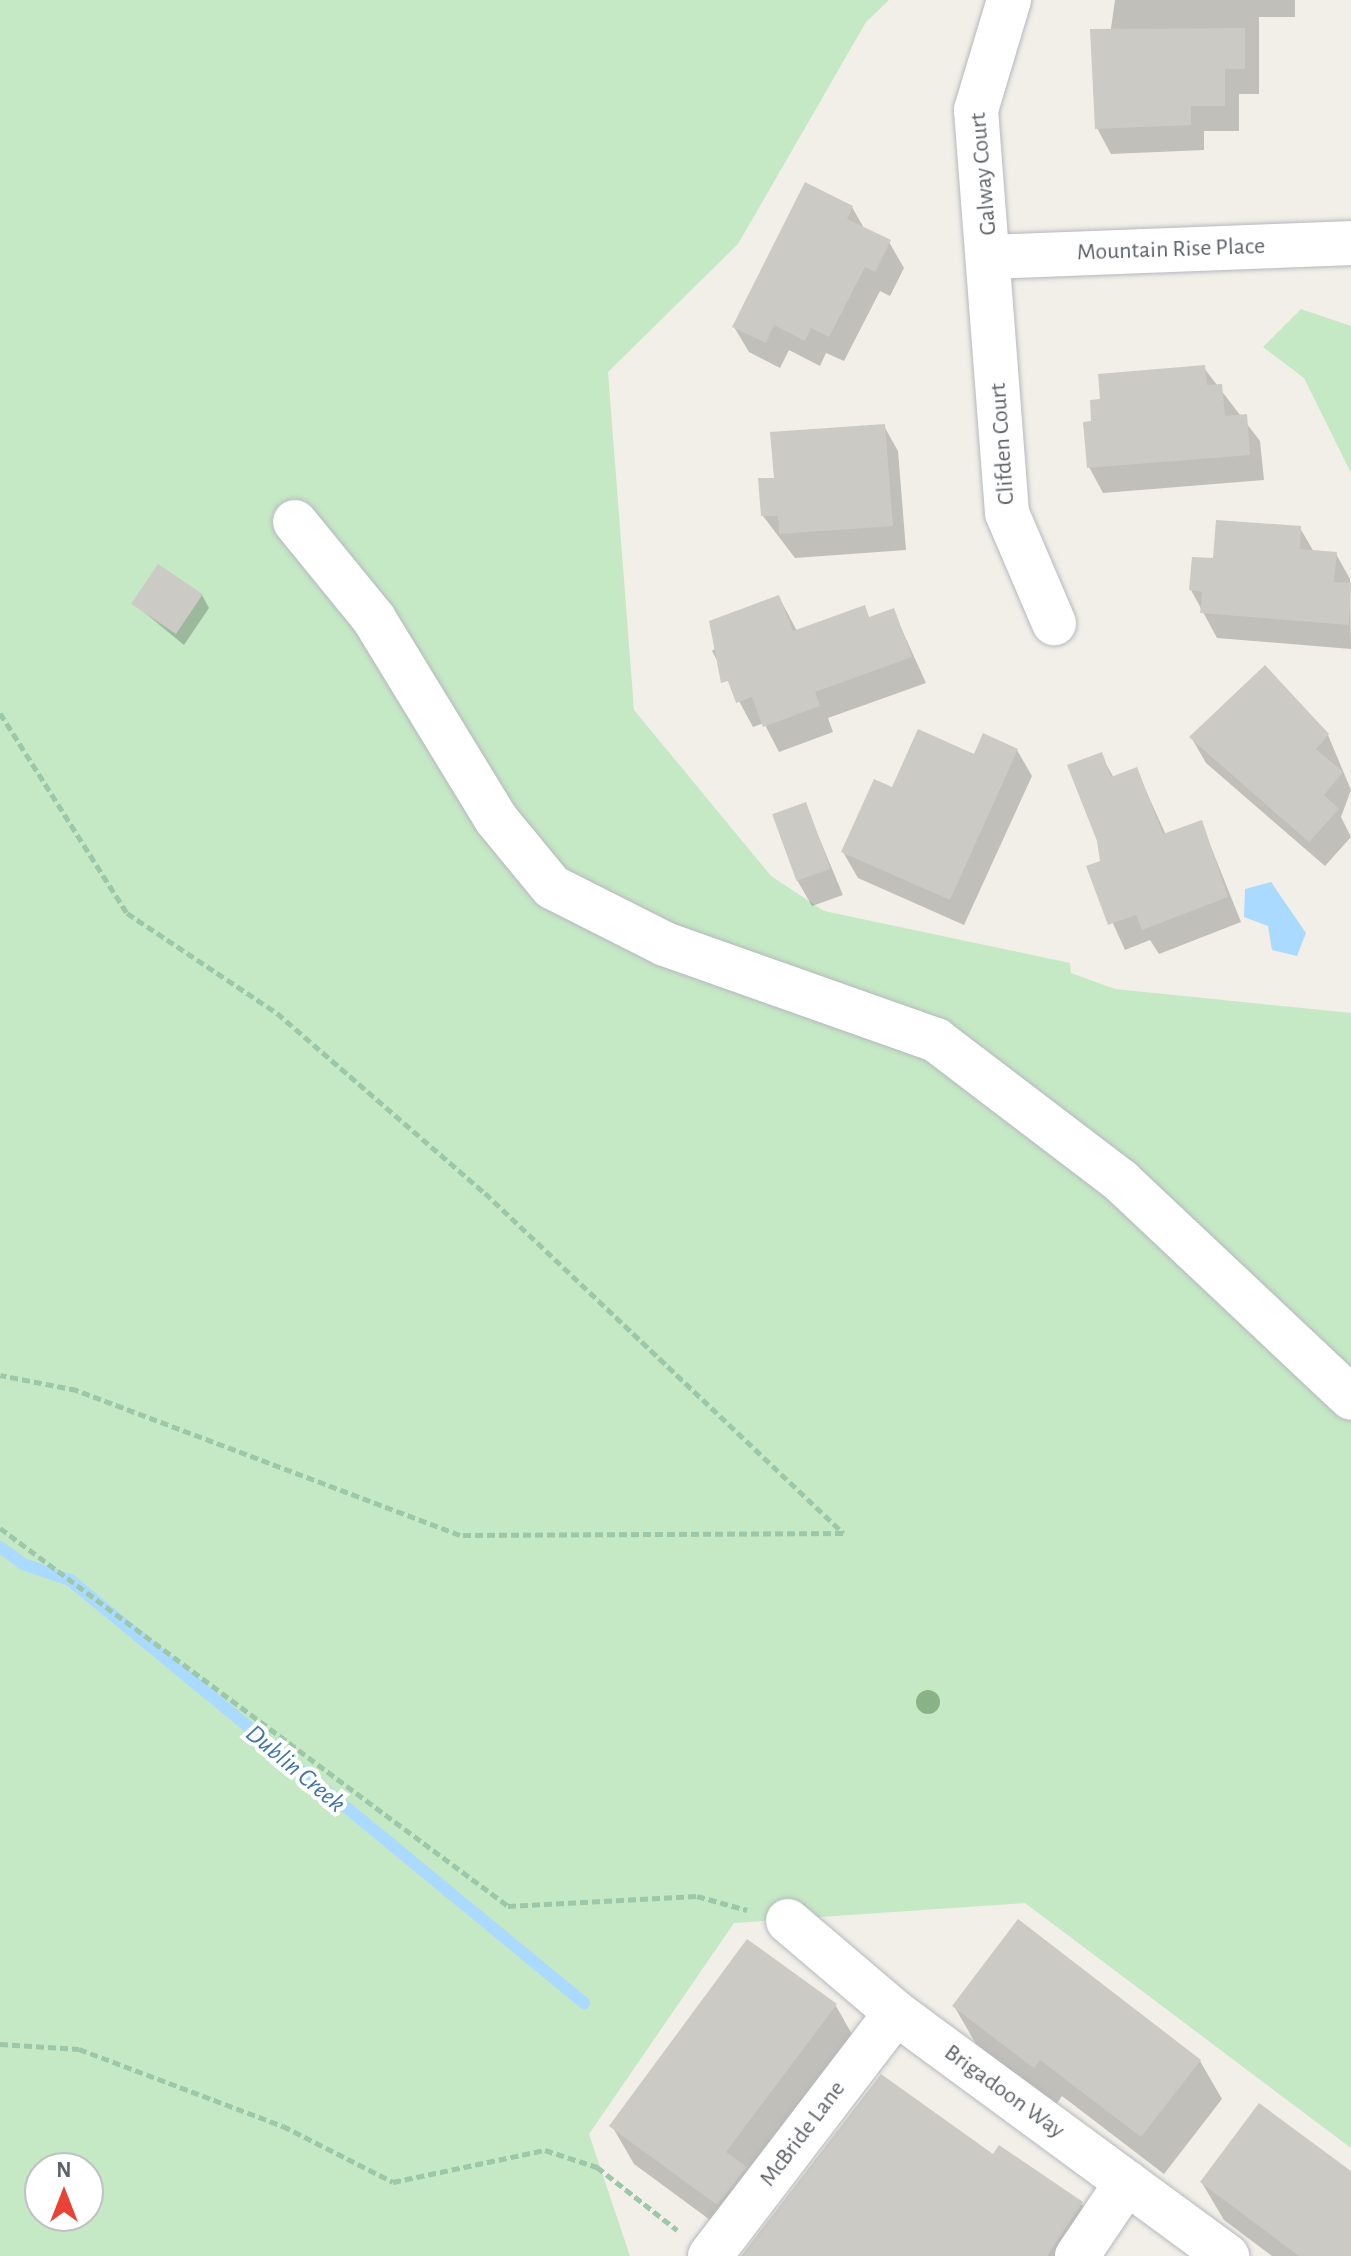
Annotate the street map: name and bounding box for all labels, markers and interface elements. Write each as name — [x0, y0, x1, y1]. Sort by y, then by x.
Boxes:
street label: Galway Court — [964, 111, 1004, 237]
street label: Mountain Rise Place — [1076, 232, 1266, 268]
street label: Clifden Court — [984, 382, 1022, 506]
water label: Dublin Creek — [239, 1718, 351, 1820]
street label: Brigadoon Way — [938, 2039, 1070, 2145]
street label: McBride Lane — [754, 2075, 852, 2193]
north arrow — [24, 2152, 104, 2232]
text: N — [56, 2159, 72, 2181]

